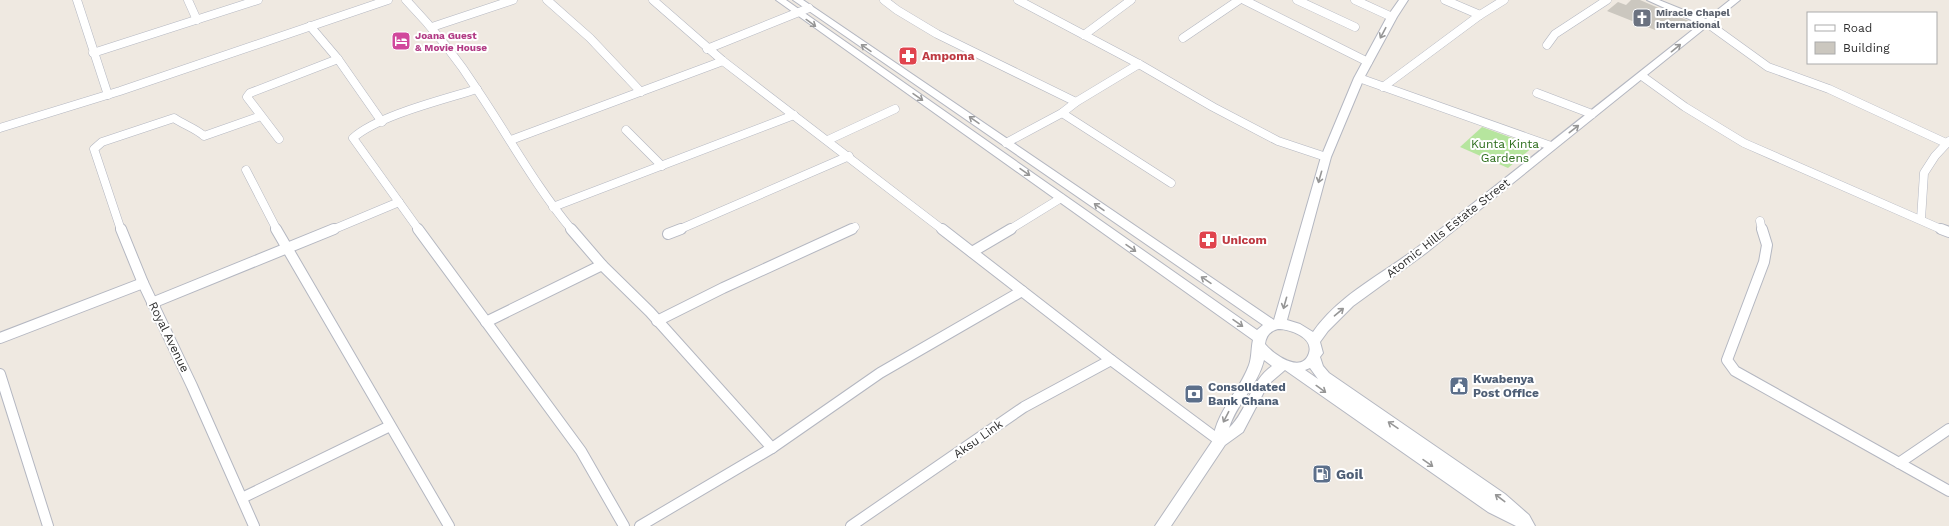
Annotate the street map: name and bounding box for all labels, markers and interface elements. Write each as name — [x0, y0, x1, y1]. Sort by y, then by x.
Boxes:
church icon: Miracle Chapel International — [1631, 7, 1653, 29]
place label: Miracle Chapel International — [1656, 7, 1730, 30]
legend — [1807, 12, 1937, 64]
one-way arrow — [806, 19, 817, 27]
text: Road — [1843, 21, 1872, 35]
one-way arrow — [1379, 27, 1387, 39]
hotel icon: Joana Guest & Movie House — [390, 30, 412, 52]
place label: Joana Guest & Movie House — [415, 30, 487, 53]
text: Building — [1843, 41, 1890, 55]
one-way arrow — [861, 44, 872, 52]
one-way arrow — [1671, 44, 1682, 53]
pharmacy icon: Ampoma — [897, 45, 919, 67]
place label: Ampoma — [922, 49, 974, 63]
one-way arrow — [912, 93, 923, 101]
one-way arrow — [969, 116, 980, 124]
one-way arrow — [1568, 124, 1579, 133]
park label: Kunta Kinta Gardens — [1471, 137, 1539, 165]
one-way arrow — [1020, 168, 1031, 177]
one-way arrow — [1316, 171, 1323, 184]
street label: Atomic Hills Estate Street — [1384, 175, 1512, 281]
one-way arrow — [1094, 203, 1105, 211]
pharmacy icon: Unicom — [1197, 229, 1219, 251]
place label: Unicom — [1222, 233, 1267, 247]
one-way arrow — [1126, 244, 1137, 252]
one-way arrow — [1201, 276, 1212, 284]
one-way arrow — [1281, 296, 1288, 309]
street label: Royal Avenue — [146, 299, 192, 375]
one-way arrow — [1334, 307, 1344, 317]
one-way arrow — [1232, 319, 1243, 327]
place label: Kwabenya Post Office — [1473, 372, 1539, 400]
public building icon: Kwabenya Post Office — [1448, 375, 1470, 397]
place label: Consolidated Bank Ghana — [1208, 380, 1286, 408]
bank icon: Consolidated Bank Ghana — [1183, 383, 1205, 405]
one-way arrow — [1315, 384, 1326, 393]
one-way arrow — [1222, 411, 1229, 423]
street label: Aksu Link — [951, 417, 1006, 461]
one-way arrow — [1388, 421, 1399, 429]
one-way arrow — [1422, 459, 1433, 467]
fuel station icon: Goil — [1311, 463, 1333, 485]
place label: Goil — [1336, 466, 1364, 482]
one-way arrow — [1494, 494, 1505, 502]

